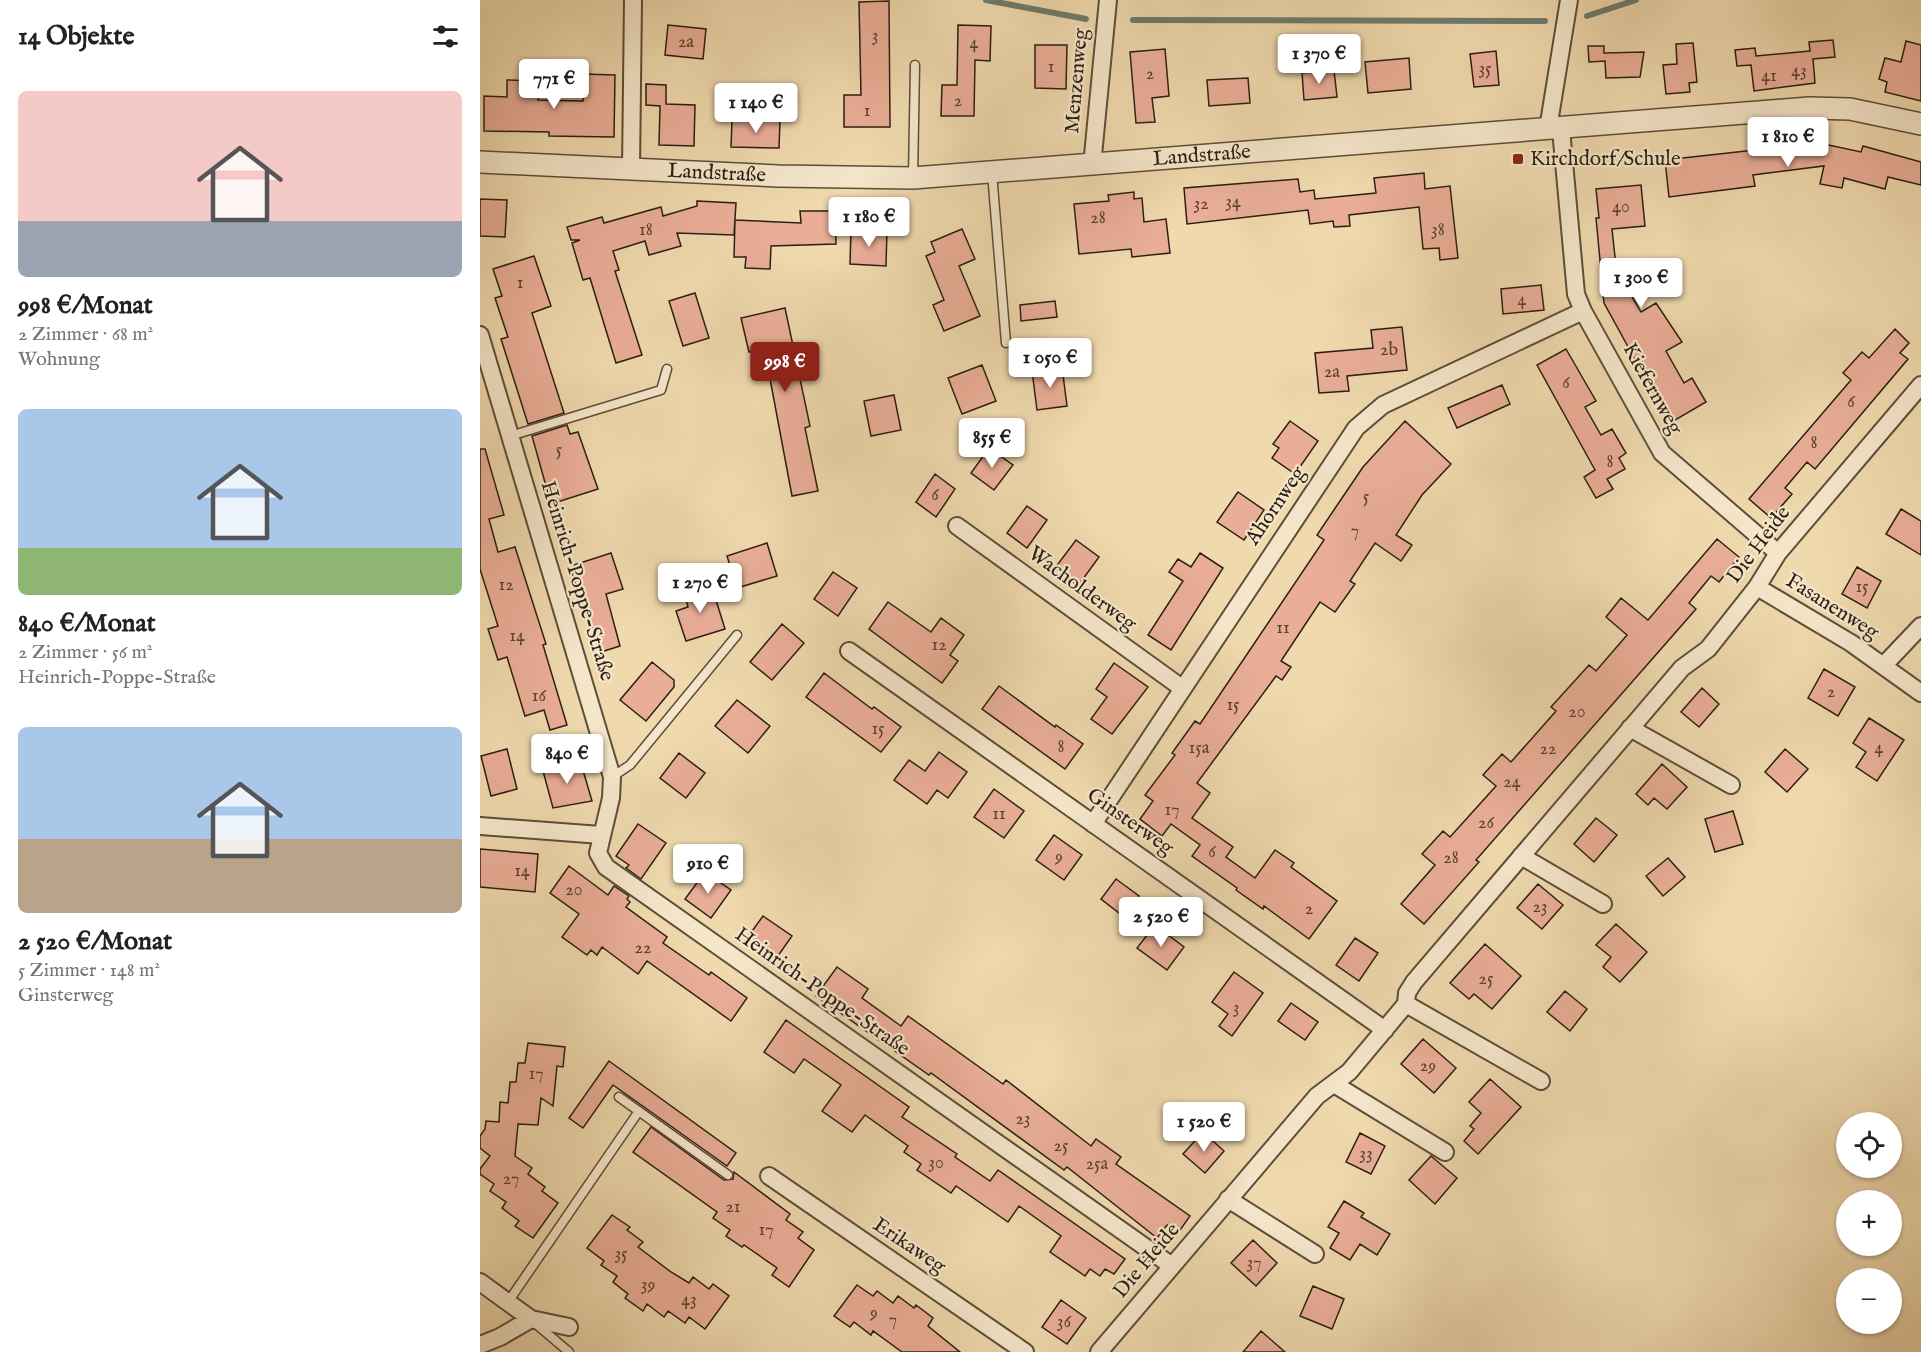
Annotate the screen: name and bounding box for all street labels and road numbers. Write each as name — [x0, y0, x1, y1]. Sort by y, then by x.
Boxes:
street label: Menzenweg — [1059, 27, 1095, 135]
street label: Landstraße — [1152, 138, 1252, 173]
street label: Landstraße — [667, 157, 767, 189]
street label: Kiefernweg — [1616, 338, 1689, 440]
street label: Ahornweg — [1239, 461, 1313, 552]
street label: Heinrich-Poppe-Straße — [534, 478, 620, 685]
street label: Die Heide — [1721, 501, 1797, 589]
street label: Wacholderweg — [1022, 540, 1142, 638]
street label: Fasanenweg — [1780, 568, 1884, 647]
street label: Ginsterweg — [1081, 782, 1179, 862]
street label: Heinrich-Poppe-Straße — [729, 921, 915, 1063]
street label: Erikaweg — [867, 1212, 951, 1281]
street label: Die Heide — [1108, 1217, 1187, 1304]

